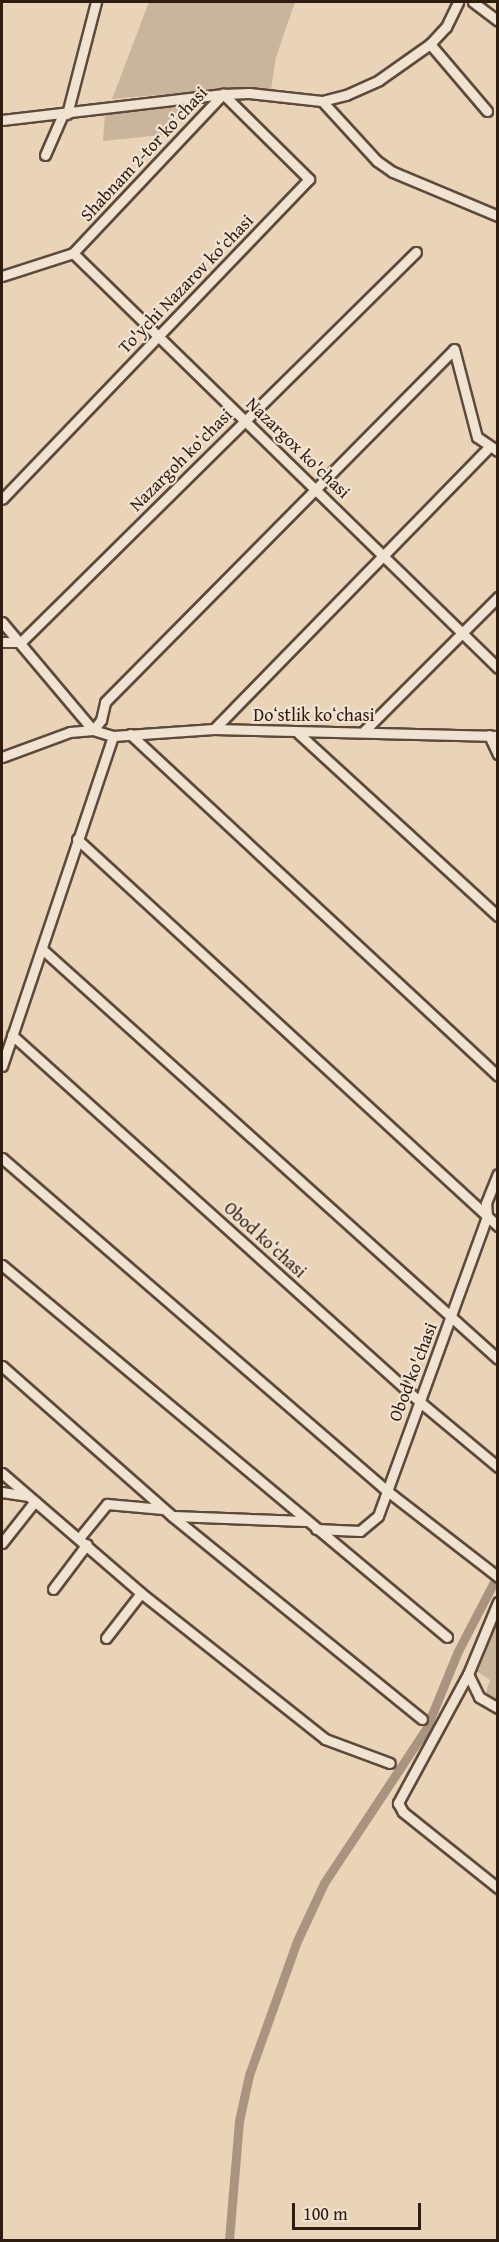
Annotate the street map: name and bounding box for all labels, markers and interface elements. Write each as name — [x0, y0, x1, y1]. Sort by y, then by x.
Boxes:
street label: Shabnam 2-tor koʼchasi — [76, 82, 212, 226]
street label: To'ychi Nazarov koʻchasi — [114, 210, 258, 358]
street label: Nazargox ko'chasi — [242, 393, 354, 503]
street label: Nazargoh koʻchasi — [125, 404, 237, 516]
street label: Doʻstlik koʻchasi — [253, 704, 375, 726]
street label: Obod koʻchasi — [219, 1197, 311, 1283]
street label: Obod ko'chasi — [384, 1320, 442, 1424]
scale bar — [295, 2191, 424, 2229]
text: 100 m — [303, 2200, 348, 2227]

